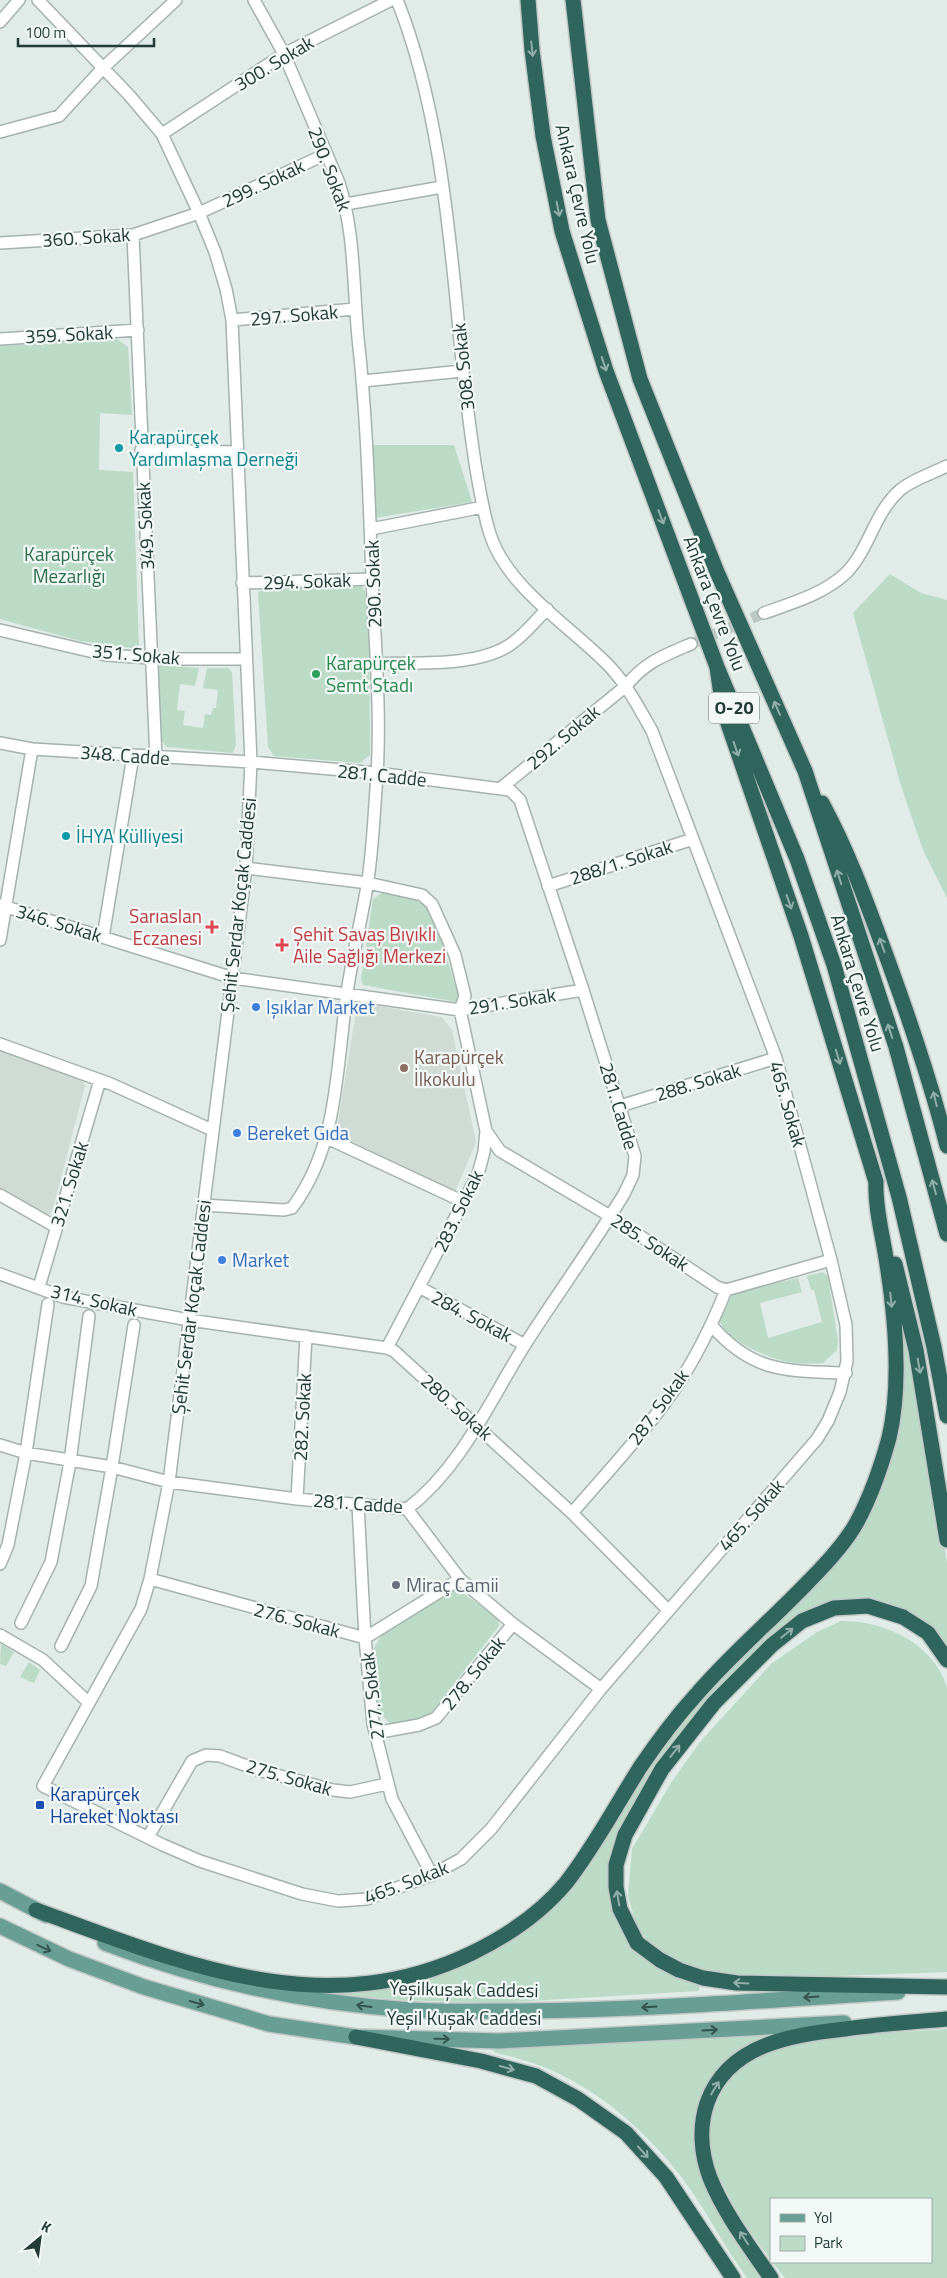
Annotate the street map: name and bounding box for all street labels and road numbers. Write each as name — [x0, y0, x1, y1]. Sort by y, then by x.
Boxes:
street label: 300. Sokak — [228, 27, 319, 98]
street label: Ankara Çevre Yolu — [548, 121, 609, 267]
street label: 290. Sokak — [301, 122, 360, 215]
street label: 299. Sokak — [217, 151, 309, 214]
street label: 360. Sokak — [41, 219, 131, 254]
street label: 297. Sokak — [249, 296, 339, 333]
street label: 359. Sokak — [24, 317, 114, 350]
street label: 308. Sokak — [443, 322, 482, 412]
street label: 349. Sokak — [128, 481, 161, 571]
street label: Ankara Çevre Yolu — [676, 531, 755, 675]
street label: 290. Sokak — [356, 539, 389, 629]
street label: 294. Sokak — [262, 564, 352, 597]
street label: 351. Sokak — [91, 635, 181, 672]
road number: O-20 — [709, 692, 759, 724]
street label: 292. Sokak — [520, 697, 606, 776]
street label: 348. Cadde — [79, 737, 171, 772]
street label: 281. Cadde — [336, 755, 428, 794]
street label: Şehit Serdar Koçak Caddesi — [212, 796, 263, 1014]
street label: 288/1. Sokak — [566, 831, 676, 892]
street label: 346. Sokak — [13, 896, 106, 949]
street label: Ankara Çevre Yolu — [824, 910, 893, 1055]
street label: 291. Sokak — [466, 979, 558, 1022]
street label: 288. Sokak — [651, 1055, 744, 1108]
street label: 465. Sokak — [762, 1057, 815, 1150]
street label: 281. Cadde — [592, 1059, 646, 1153]
street label: 321. Sokak — [42, 1137, 95, 1230]
street label: 283. Sokak — [425, 1165, 490, 1257]
street label: Şehit Serdar Koçak Caddesi — [163, 1198, 218, 1416]
street label: 285. Sokak — [605, 1205, 695, 1278]
street label: 314. Sokak — [48, 1275, 140, 1324]
street label: 284. Sokak — [426, 1282, 518, 1349]
street label: 287. Sokak — [620, 1363, 695, 1451]
street label: 280. Sokak — [415, 1366, 500, 1447]
street label: 282. Sokak — [285, 1372, 318, 1462]
street label: 465. Sokak — [711, 1472, 790, 1557]
street label: 281. Cadde — [312, 1485, 404, 1520]
street label: 276. Sokak — [251, 1594, 343, 1645]
street label: 278. Sokak — [434, 1629, 512, 1716]
street label: 277. Sokak — [352, 1651, 391, 1742]
street label: 275. Sokak — [243, 1750, 336, 1803]
street label: 465. Sokak — [359, 1852, 452, 1911]
street label: Yeşilkuşak Caddesi — [389, 1973, 539, 2004]
street label: Yeşil Kuşak Caddesi — [387, 2003, 541, 2032]

